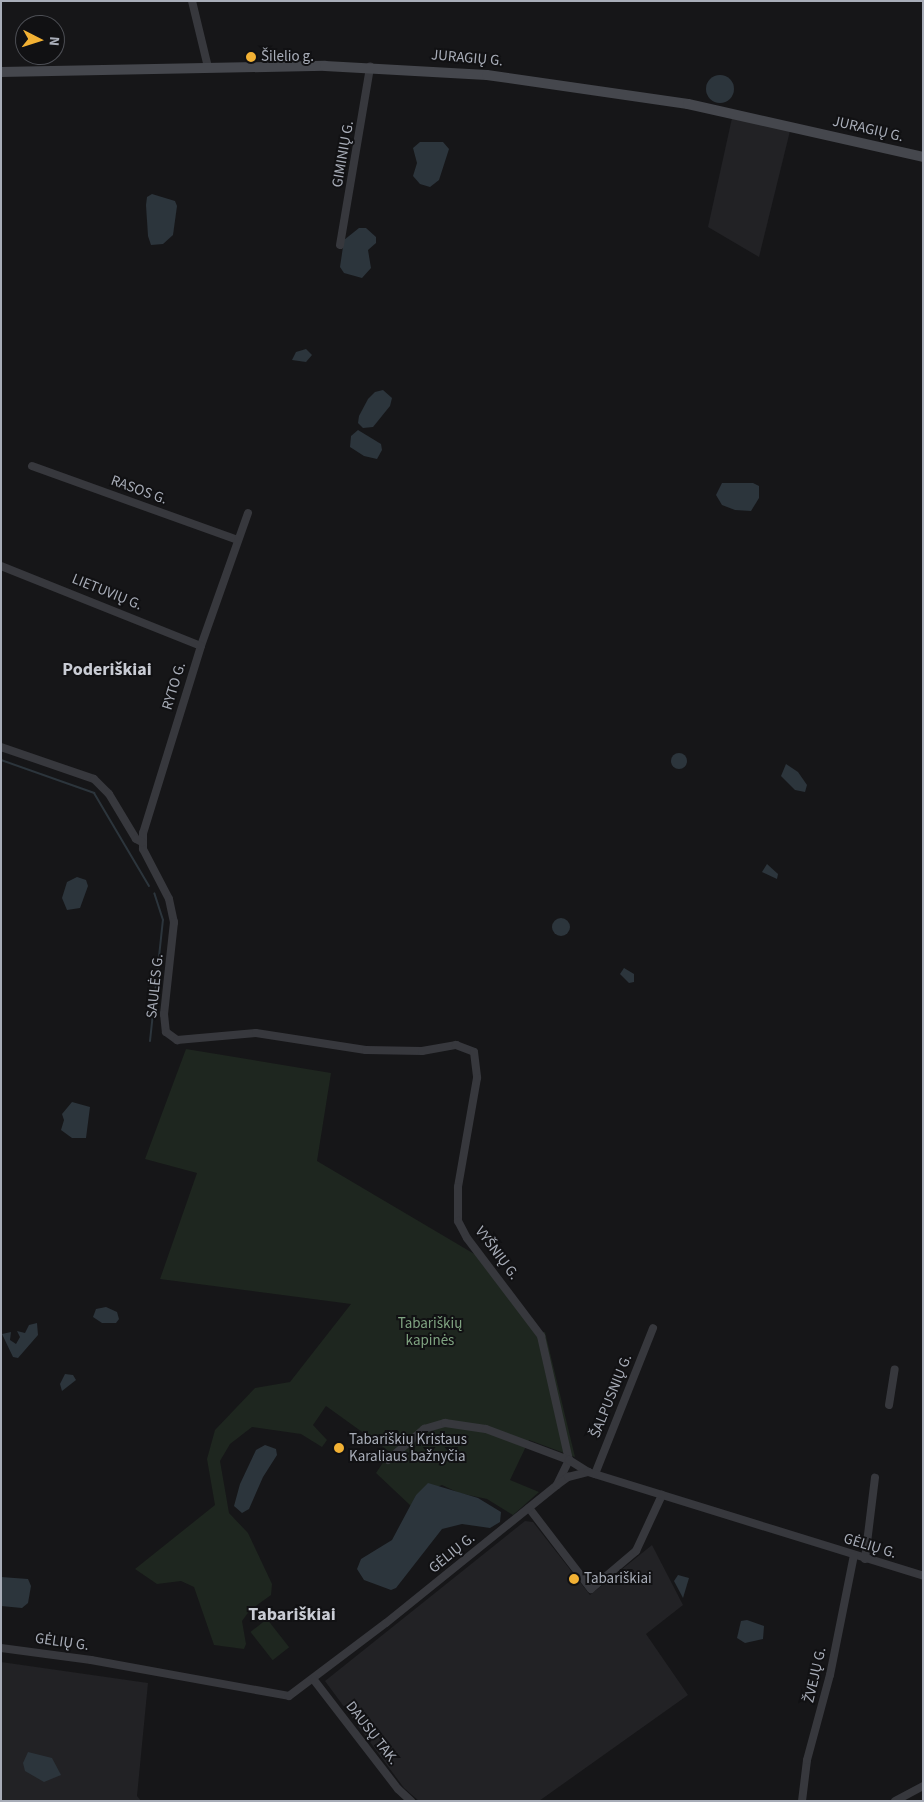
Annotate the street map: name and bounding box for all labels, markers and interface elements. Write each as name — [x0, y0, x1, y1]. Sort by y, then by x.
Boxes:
north arrow — [15, 15, 65, 65]
text: N — [44, 36, 64, 47]
street label: JURAGIŲ G. — [430, 46, 504, 70]
place label: Šilelio g. — [261, 48, 314, 66]
marker: Šilelio g. — [245, 51, 257, 63]
street label: JURAGIŲ G. — [831, 112, 905, 146]
street label: GIMINIŲ G. — [328, 119, 358, 189]
street label: RASOS G. — [108, 472, 170, 508]
street label: LIETUVIŲ G. — [69, 570, 145, 614]
district label: Poderiškiai — [62, 659, 152, 681]
street label: RYTO G. — [158, 660, 190, 712]
street label: SAULĖS G. — [143, 953, 167, 1019]
street label: VYŠNIŲ G. — [471, 1223, 523, 1283]
park label: Tabariškių kapinės — [398, 1314, 462, 1349]
street label: ŠALPUSNIŲ G. — [586, 1351, 636, 1441]
place label: Tabariškių Kristaus Karaliaus bažnyčia — [349, 1430, 467, 1465]
marker: Tabariškių Kristaus Karaliaus bažnyčia — [333, 1442, 345, 1454]
street label: GĖLIŲ G. — [425, 1529, 479, 1577]
street label: GĖLIŲ G. — [842, 1529, 898, 1563]
place label: Tabariškiai — [584, 1570, 652, 1588]
marker: Tabariškiai — [568, 1573, 580, 1585]
district label: Tabariškiai — [248, 1604, 336, 1626]
street label: GĖLIŲ G. — [34, 1629, 90, 1655]
street label: ŽVEJŲ G. — [800, 1645, 830, 1705]
street label: DAUSŲ TAK. — [342, 1698, 402, 1768]

